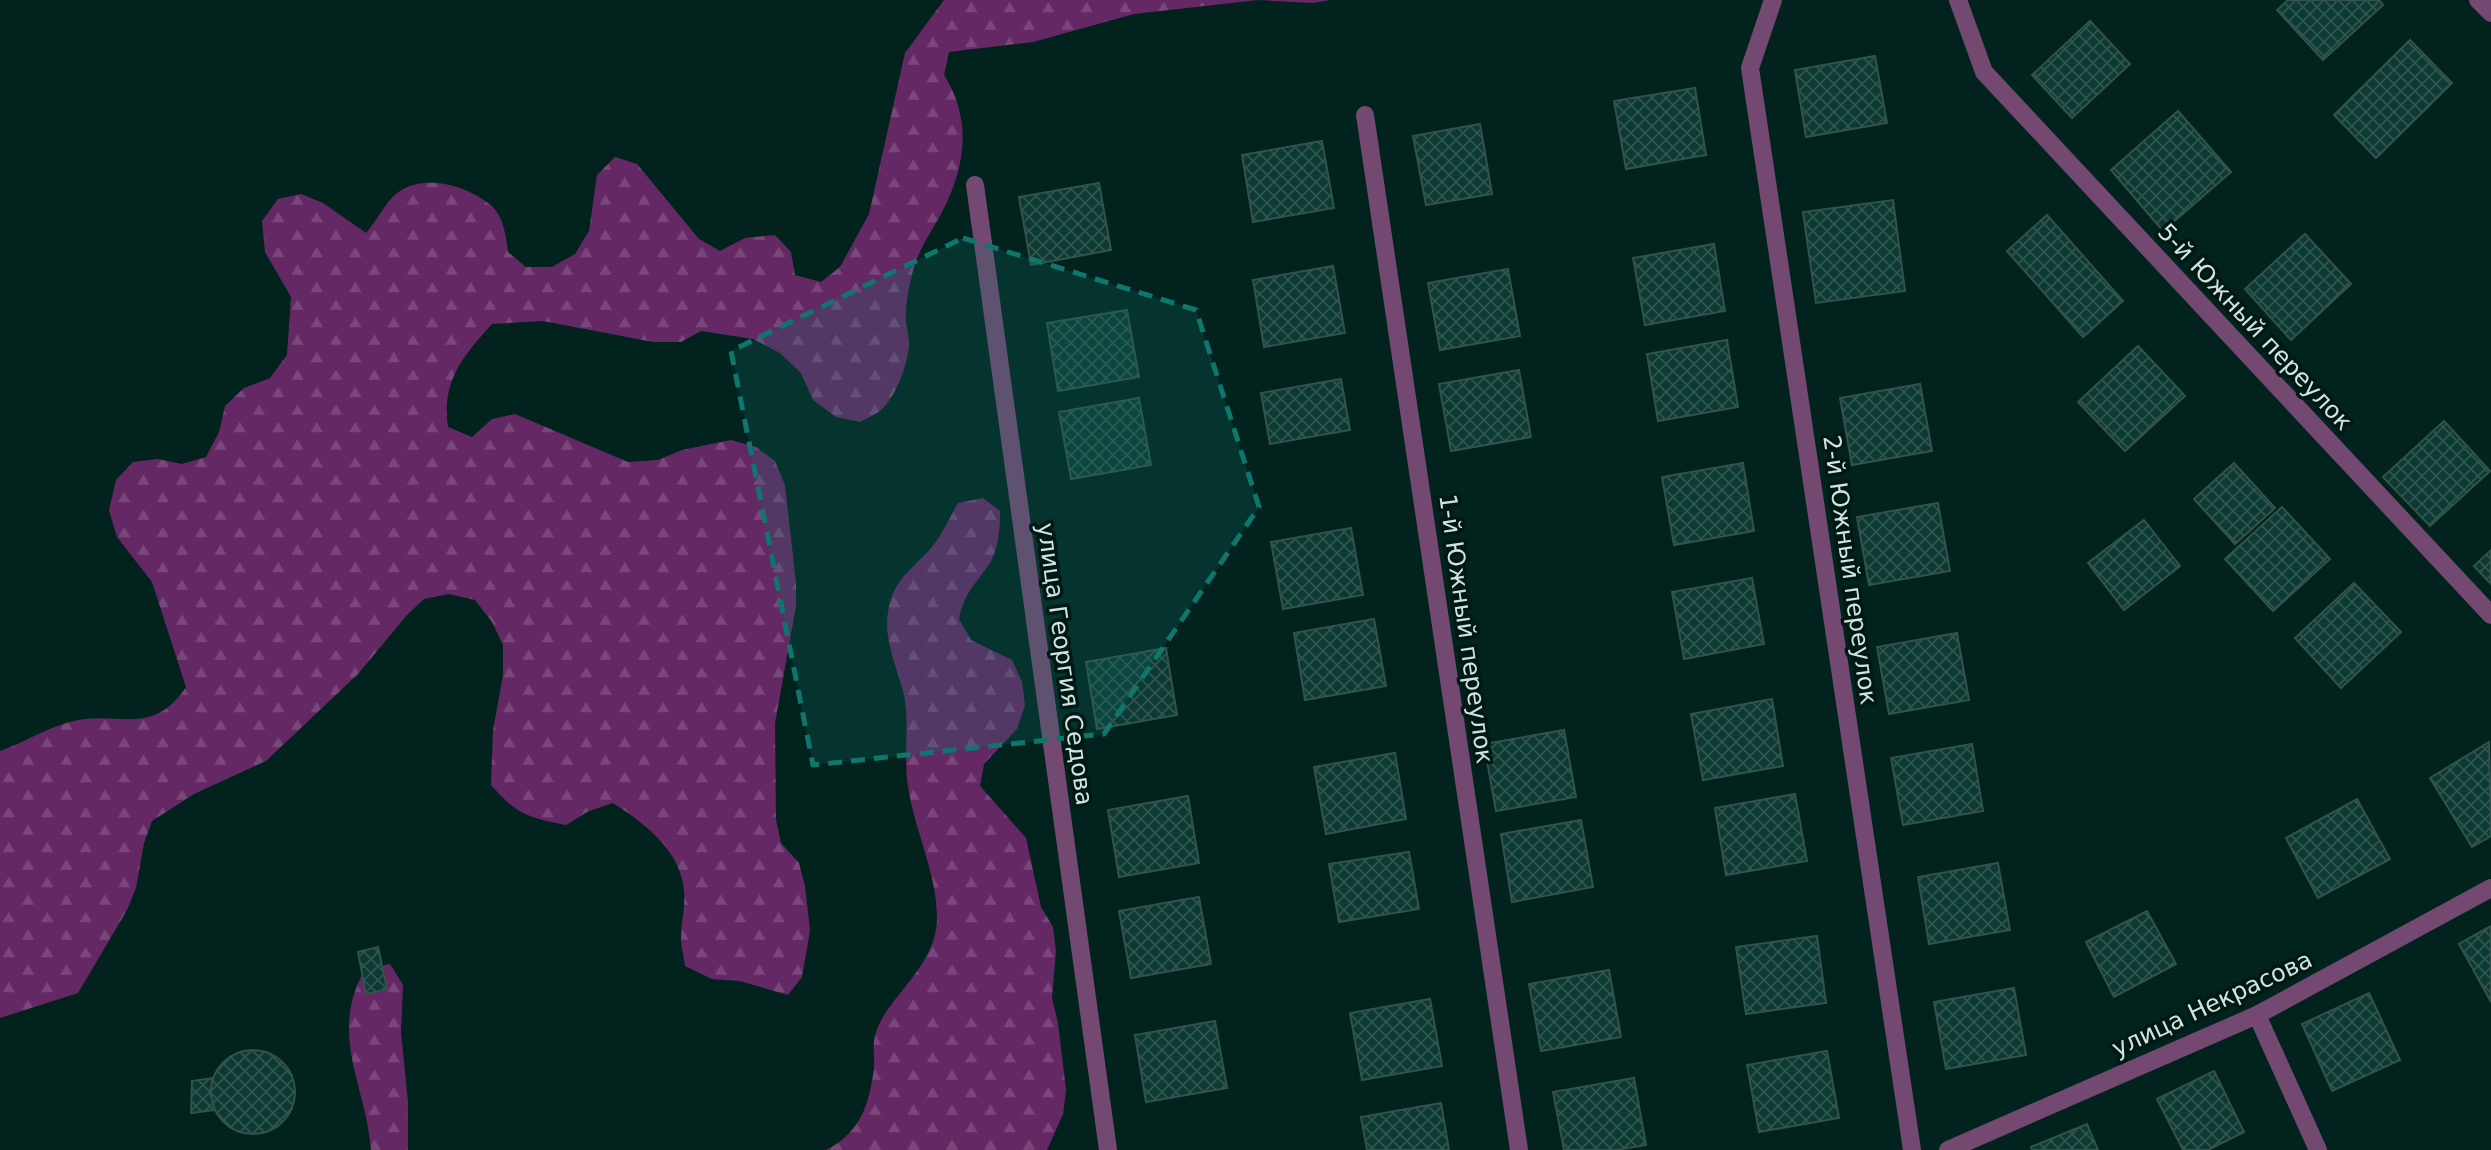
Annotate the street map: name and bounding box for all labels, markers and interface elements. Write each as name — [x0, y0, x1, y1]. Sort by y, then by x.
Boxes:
street label: 5-й Южный переулок — [2152, 218, 2358, 436]
street label: 2-й Южный переулок — [1817, 434, 1883, 706]
street label: 1-й Южный переулок — [1433, 493, 1499, 765]
street label: улица Георгия Седова — [1031, 521, 1099, 807]
street label: улица Некрасова — [2107, 945, 2317, 1063]

